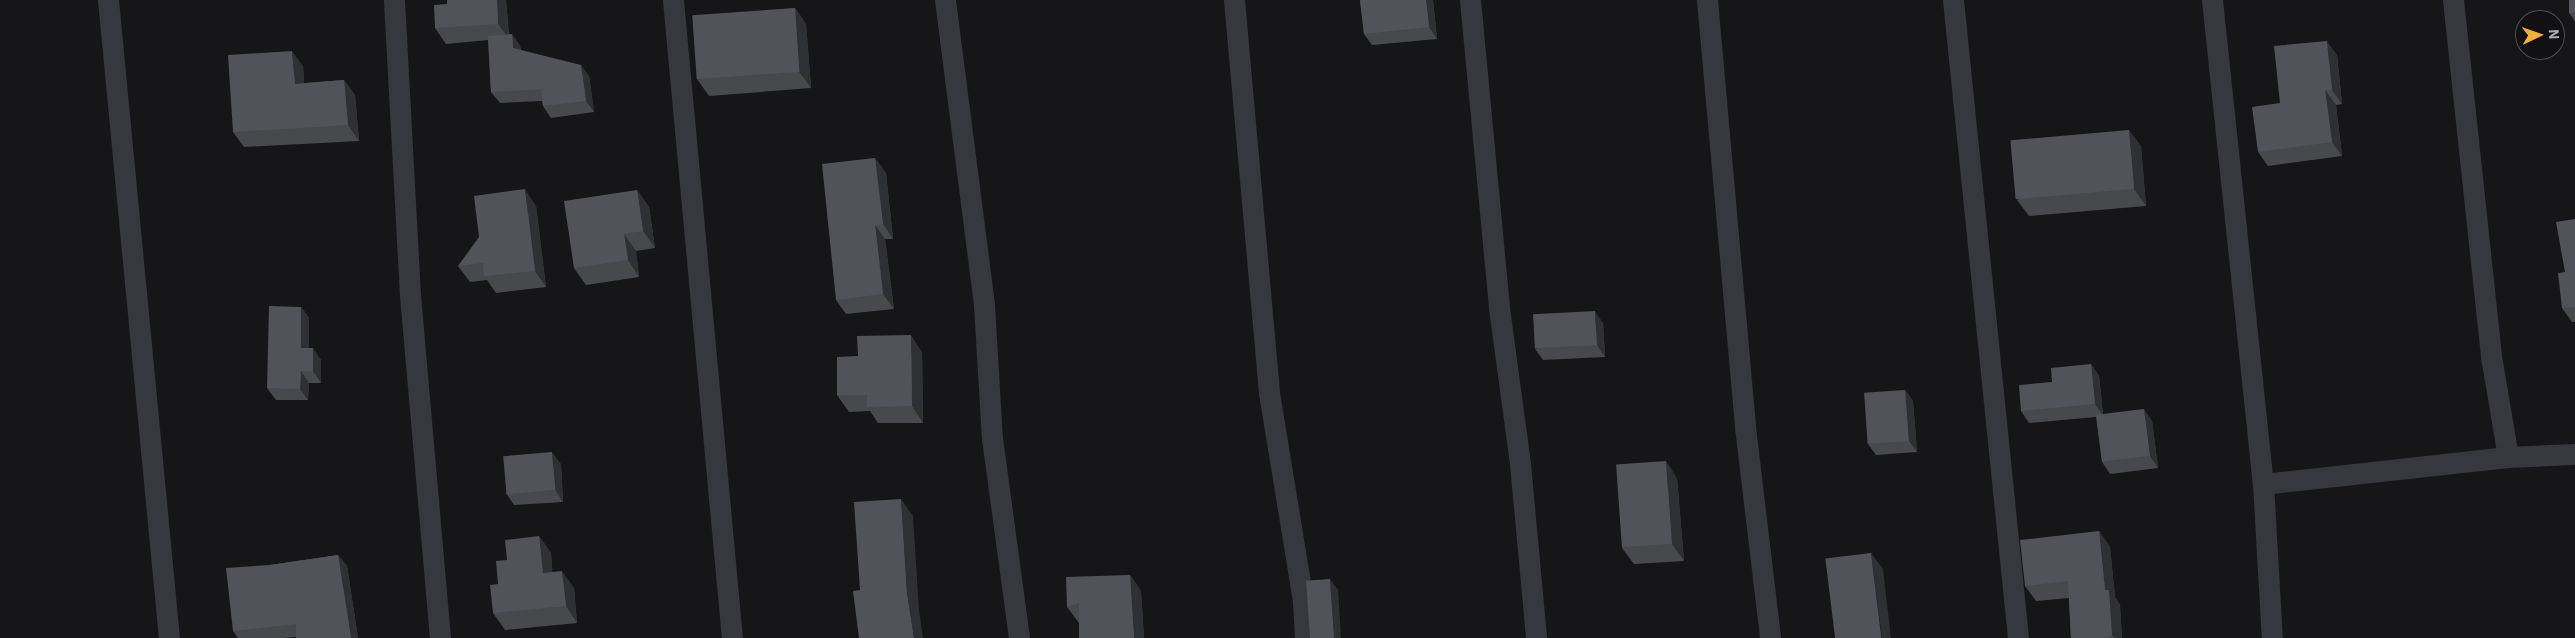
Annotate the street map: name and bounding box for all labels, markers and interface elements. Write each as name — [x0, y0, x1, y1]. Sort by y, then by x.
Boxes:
north arrow — [2515, 10, 2565, 60]
text: N — [2545, 29, 2563, 40]

